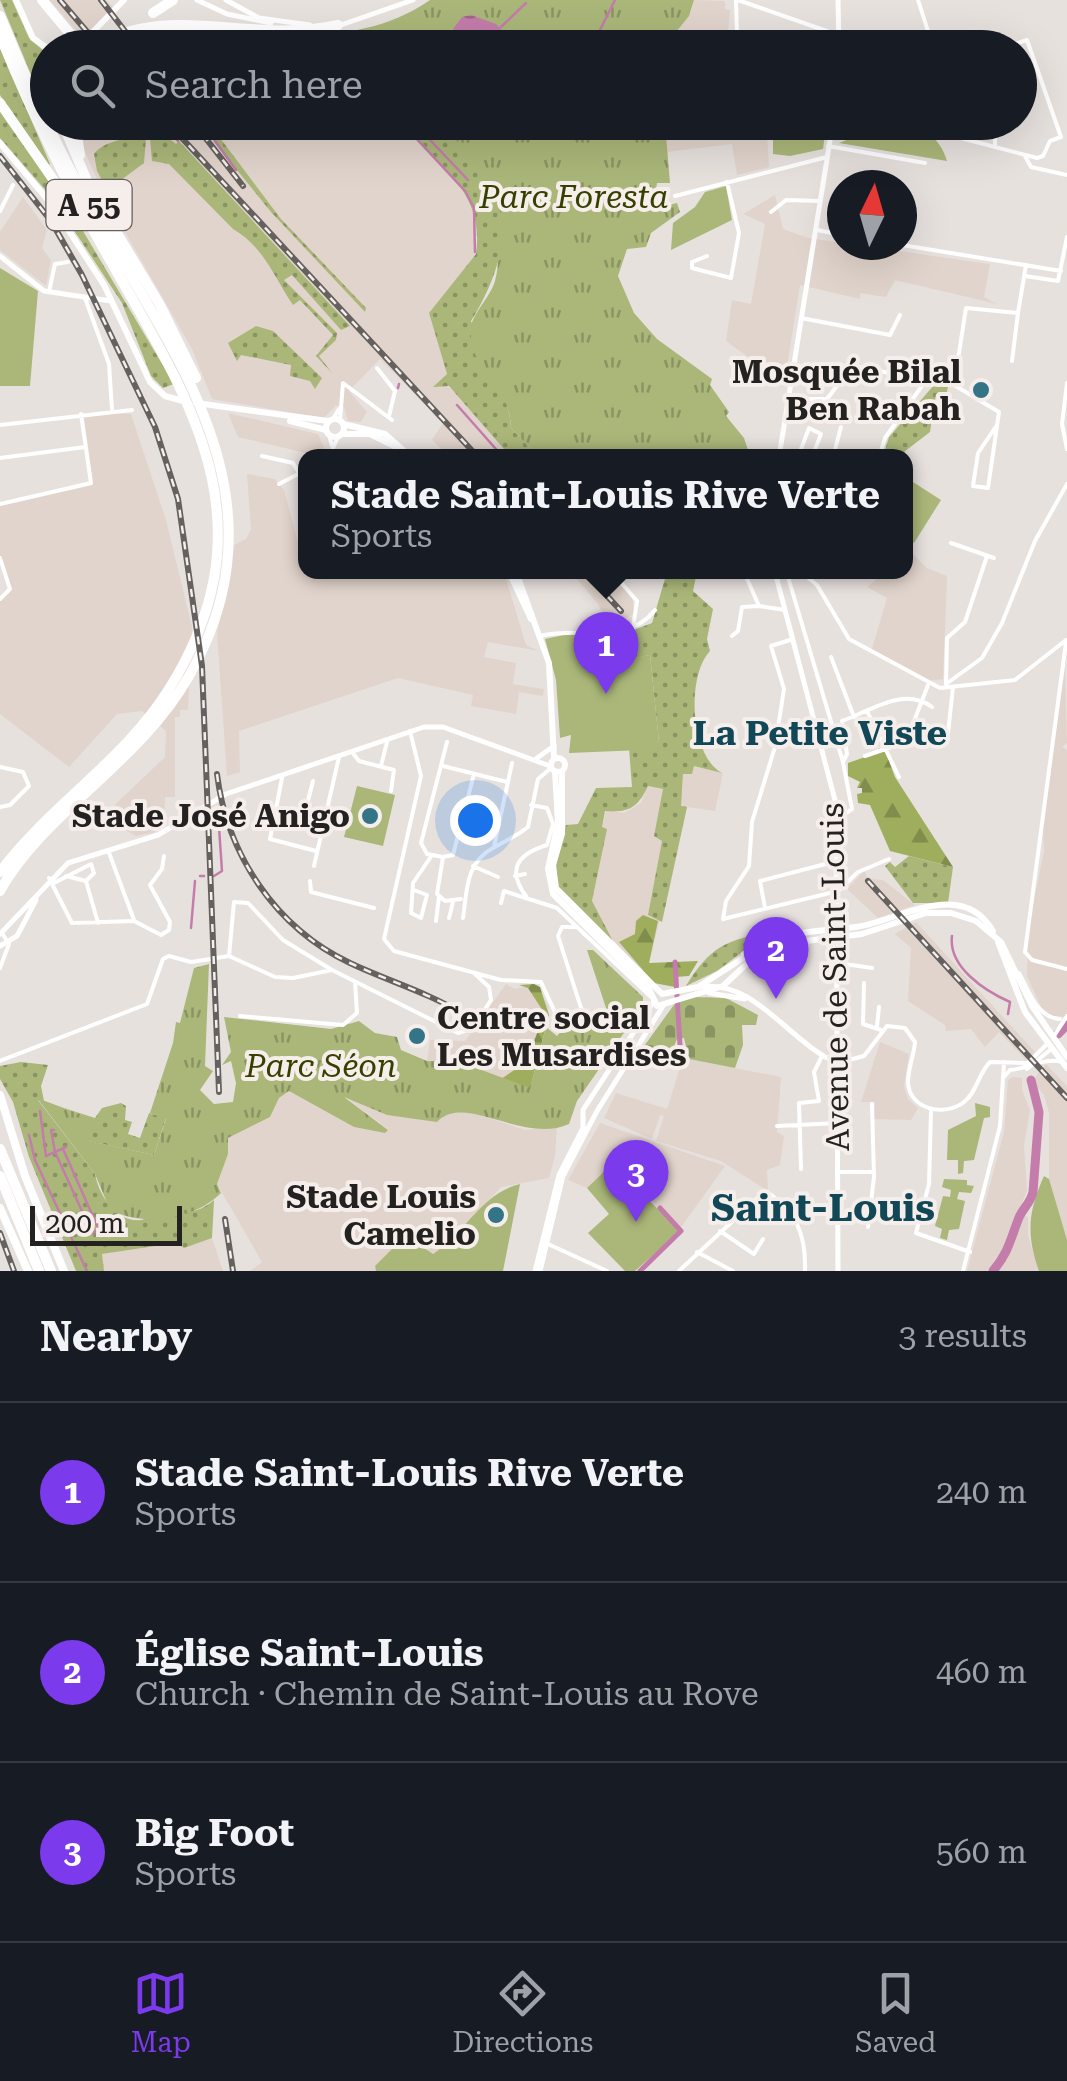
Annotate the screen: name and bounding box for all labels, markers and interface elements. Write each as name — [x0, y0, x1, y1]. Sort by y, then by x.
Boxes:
search box — [30, 30, 1037, 140]
icon: search — [65, 58, 120, 113]
text: Search here — [145, 63, 363, 107]
north arrow — [827, 170, 917, 260]
park label: Parc Foresta — [478, 178, 669, 216]
road number: A 55 — [46, 180, 132, 230]
place label: Mosquée Bilal Ben Rabah — [732, 353, 961, 428]
marker: Mosquée Bilal Ben Rabah — [970, 379, 992, 401]
popup — [298, 449, 913, 579]
text: Stade Saint-Louis Rive Verte — [331, 473, 880, 517]
text: Sports — [331, 517, 432, 555]
pin: 1 — [574, 612, 638, 694]
district label: La Petite Viste — [693, 713, 947, 754]
your location — [450, 795, 501, 846]
place label: Stade José Anigo — [72, 797, 350, 835]
street label: Avenue de Saint-Louis — [813, 802, 857, 1152]
marker: Stade José Anigo — [359, 805, 381, 827]
pin: 2 — [744, 916, 808, 999]
place label: Centre social Les Musardises — [437, 999, 686, 1074]
marker: Centre social Les Musardises — [406, 1025, 428, 1047]
park label: Parc Séon — [244, 1047, 397, 1085]
pin: 3 — [604, 1140, 668, 1222]
place label: Stade Louis Camelio — [286, 1178, 476, 1253]
district label: Saint-Louis — [711, 1186, 935, 1230]
scale bar — [30, 1201, 182, 1246]
marker: Stade Louis Camelio — [485, 1204, 507, 1226]
text: 200 m — [45, 1207, 125, 1240]
text: Nearby — [40, 1312, 192, 1361]
text: 3 results — [899, 1317, 1027, 1355]
text: Stade Saint-Louis Rive Verte — [135, 1451, 684, 1495]
text: 1 — [64, 1473, 81, 1511]
text: 240 m — [936, 1473, 1027, 1511]
text: Sports — [135, 1495, 236, 1533]
text: Église Saint-Louis — [135, 1631, 484, 1675]
text: 2 — [64, 1653, 81, 1691]
text: 460 m — [936, 1653, 1027, 1691]
text: Church · Chemin de Saint-Louis au Rove — [135, 1675, 759, 1713]
text: Big Foot — [135, 1811, 294, 1855]
text: 3 — [64, 1833, 81, 1871]
text: 560 m — [936, 1833, 1027, 1871]
text: Sports — [135, 1855, 236, 1893]
tab: Map — [131, 1966, 191, 2059]
tab: Directions — [452, 1966, 593, 2059]
tab: Saved — [855, 1966, 936, 2059]

